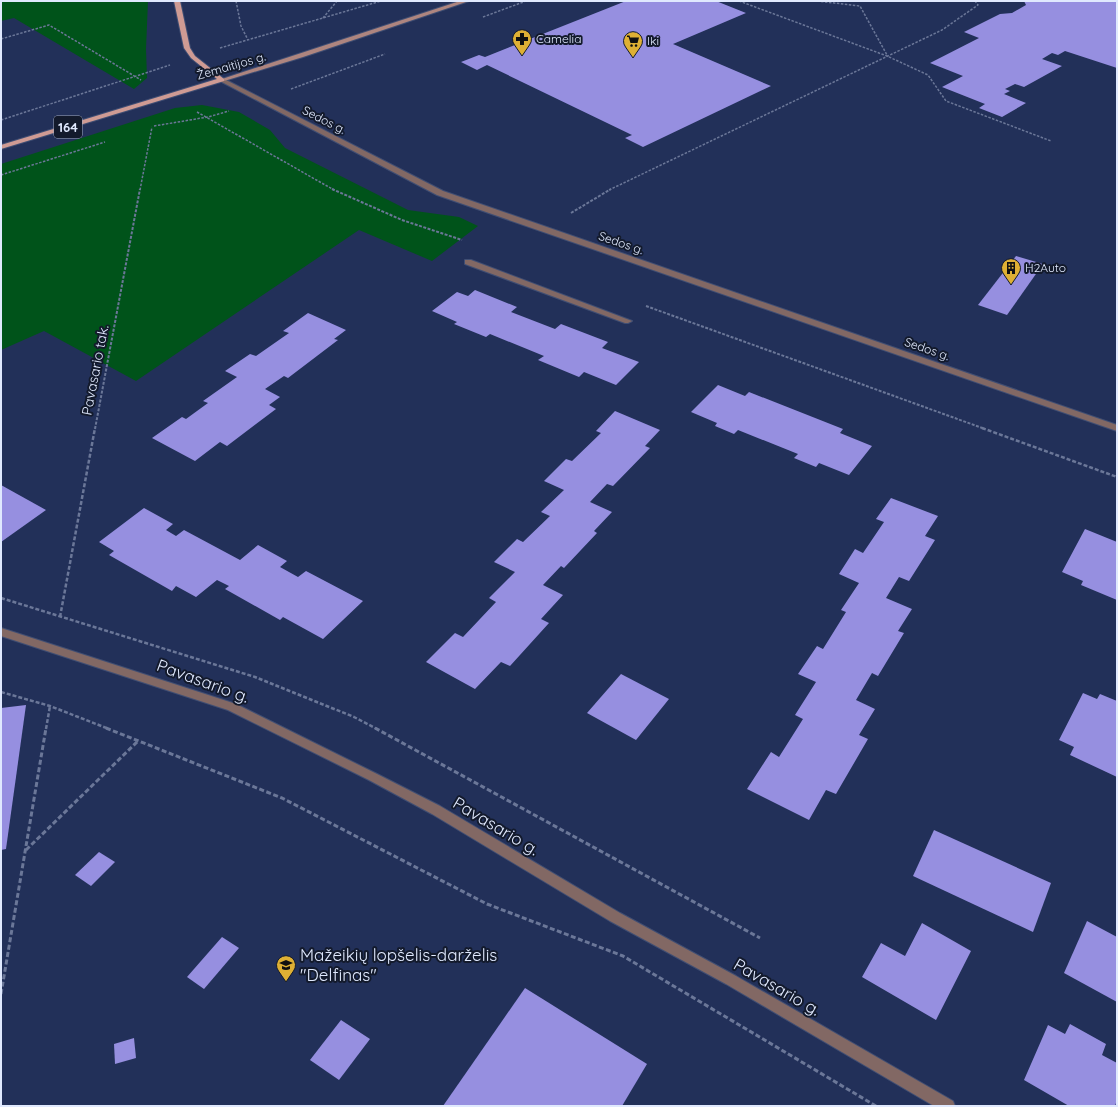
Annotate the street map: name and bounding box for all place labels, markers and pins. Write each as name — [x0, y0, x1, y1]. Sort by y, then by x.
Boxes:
pharmacy icon: Camelia — [511, 28, 533, 56]
supermarket icon: Iki — [622, 30, 644, 58]
place label: Camelia — [536, 31, 581, 46]
place label: Iki — [647, 33, 659, 48]
building icon: H2Auto — [1000, 257, 1022, 285]
place label: H2Auto — [1025, 260, 1066, 275]
place label: Mažeikių lopšelis-darželis "Delfinas" — [300, 944, 497, 985]
school or university icon: Mažeikių lopšelis-darželis "Delfinas" — [275, 954, 297, 982]

